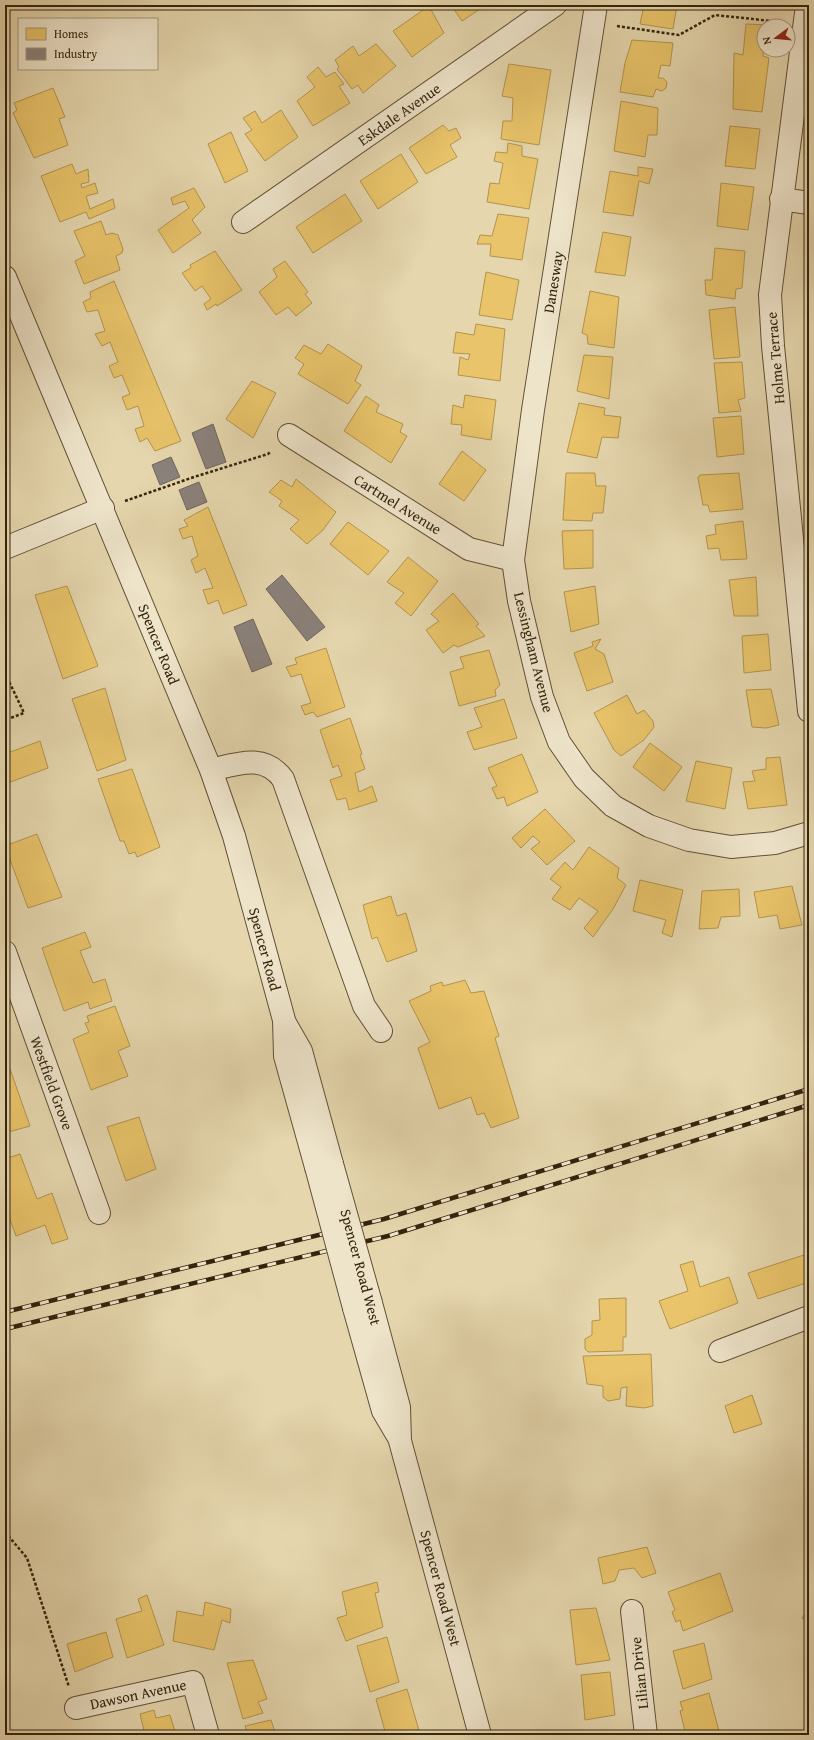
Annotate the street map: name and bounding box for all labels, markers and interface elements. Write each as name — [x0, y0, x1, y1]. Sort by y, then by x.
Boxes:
legend — [18, 18, 158, 70]
north arrow — [756, 18, 796, 58]
text: Homes — [54, 25, 89, 42]
text: N — [758, 34, 775, 46]
text: Industry — [54, 45, 97, 62]
street label: Eskdale Avenue — [353, 78, 445, 150]
street label: Danesway — [538, 249, 568, 315]
street label: Holme Terrace — [761, 311, 789, 405]
street label: Cartmel Avenue — [350, 469, 446, 539]
street label: Lessingham Avenue — [509, 590, 559, 714]
street label: Spencer Road — [133, 600, 185, 688]
street label: Spencer Road — [244, 905, 286, 993]
street label: Westfield Grove — [25, 1033, 79, 1133]
street label: Spencer Road West — [335, 1207, 387, 1328]
street label: Spencer Road West — [415, 1528, 467, 1649]
street label: Lilian Drive — [625, 1636, 653, 1710]
street label: Dawson Avenue — [88, 1674, 188, 1714]

